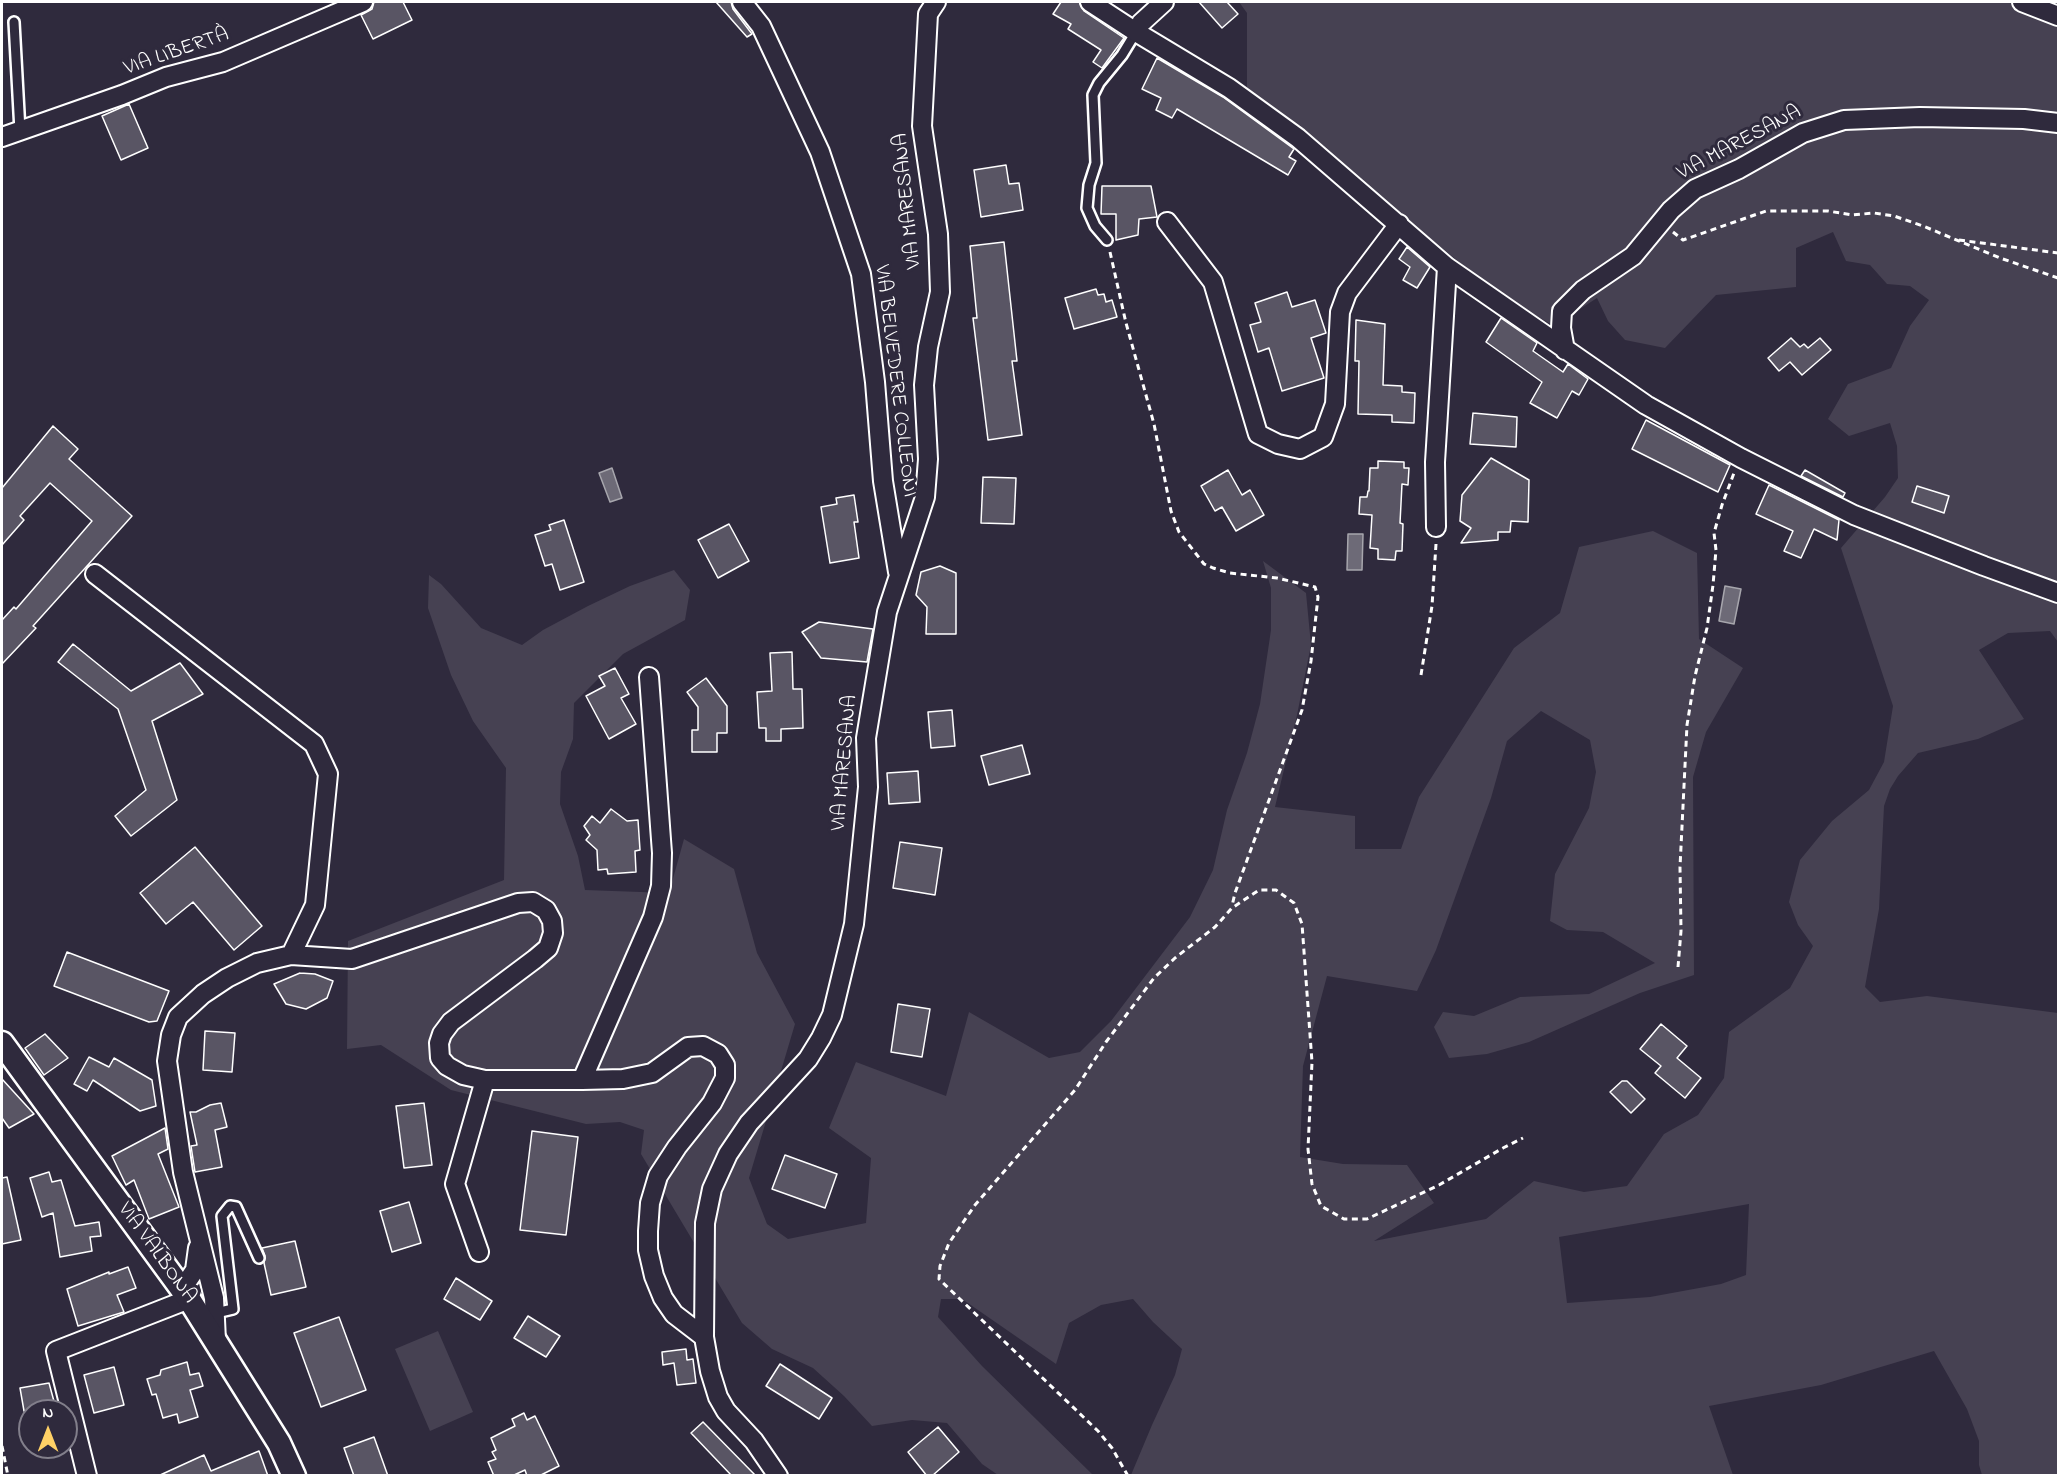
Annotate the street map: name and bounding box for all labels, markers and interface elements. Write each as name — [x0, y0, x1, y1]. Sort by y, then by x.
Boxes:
street label: VIA LIBERTÀ — [121, 23, 233, 83]
street label: VIA MARESANA — [1674, 101, 1806, 187]
street label: VIA MARESANA — [889, 132, 929, 270]
street label: VIA BELVEDERE COLLEONI — [867, 263, 921, 499]
street label: VIA MARESANA — [827, 694, 865, 832]
street label: VIA VALBONA — [111, 1199, 201, 1309]
north arrow — [18, 1399, 78, 1459]
text: N — [43, 1401, 53, 1425]

